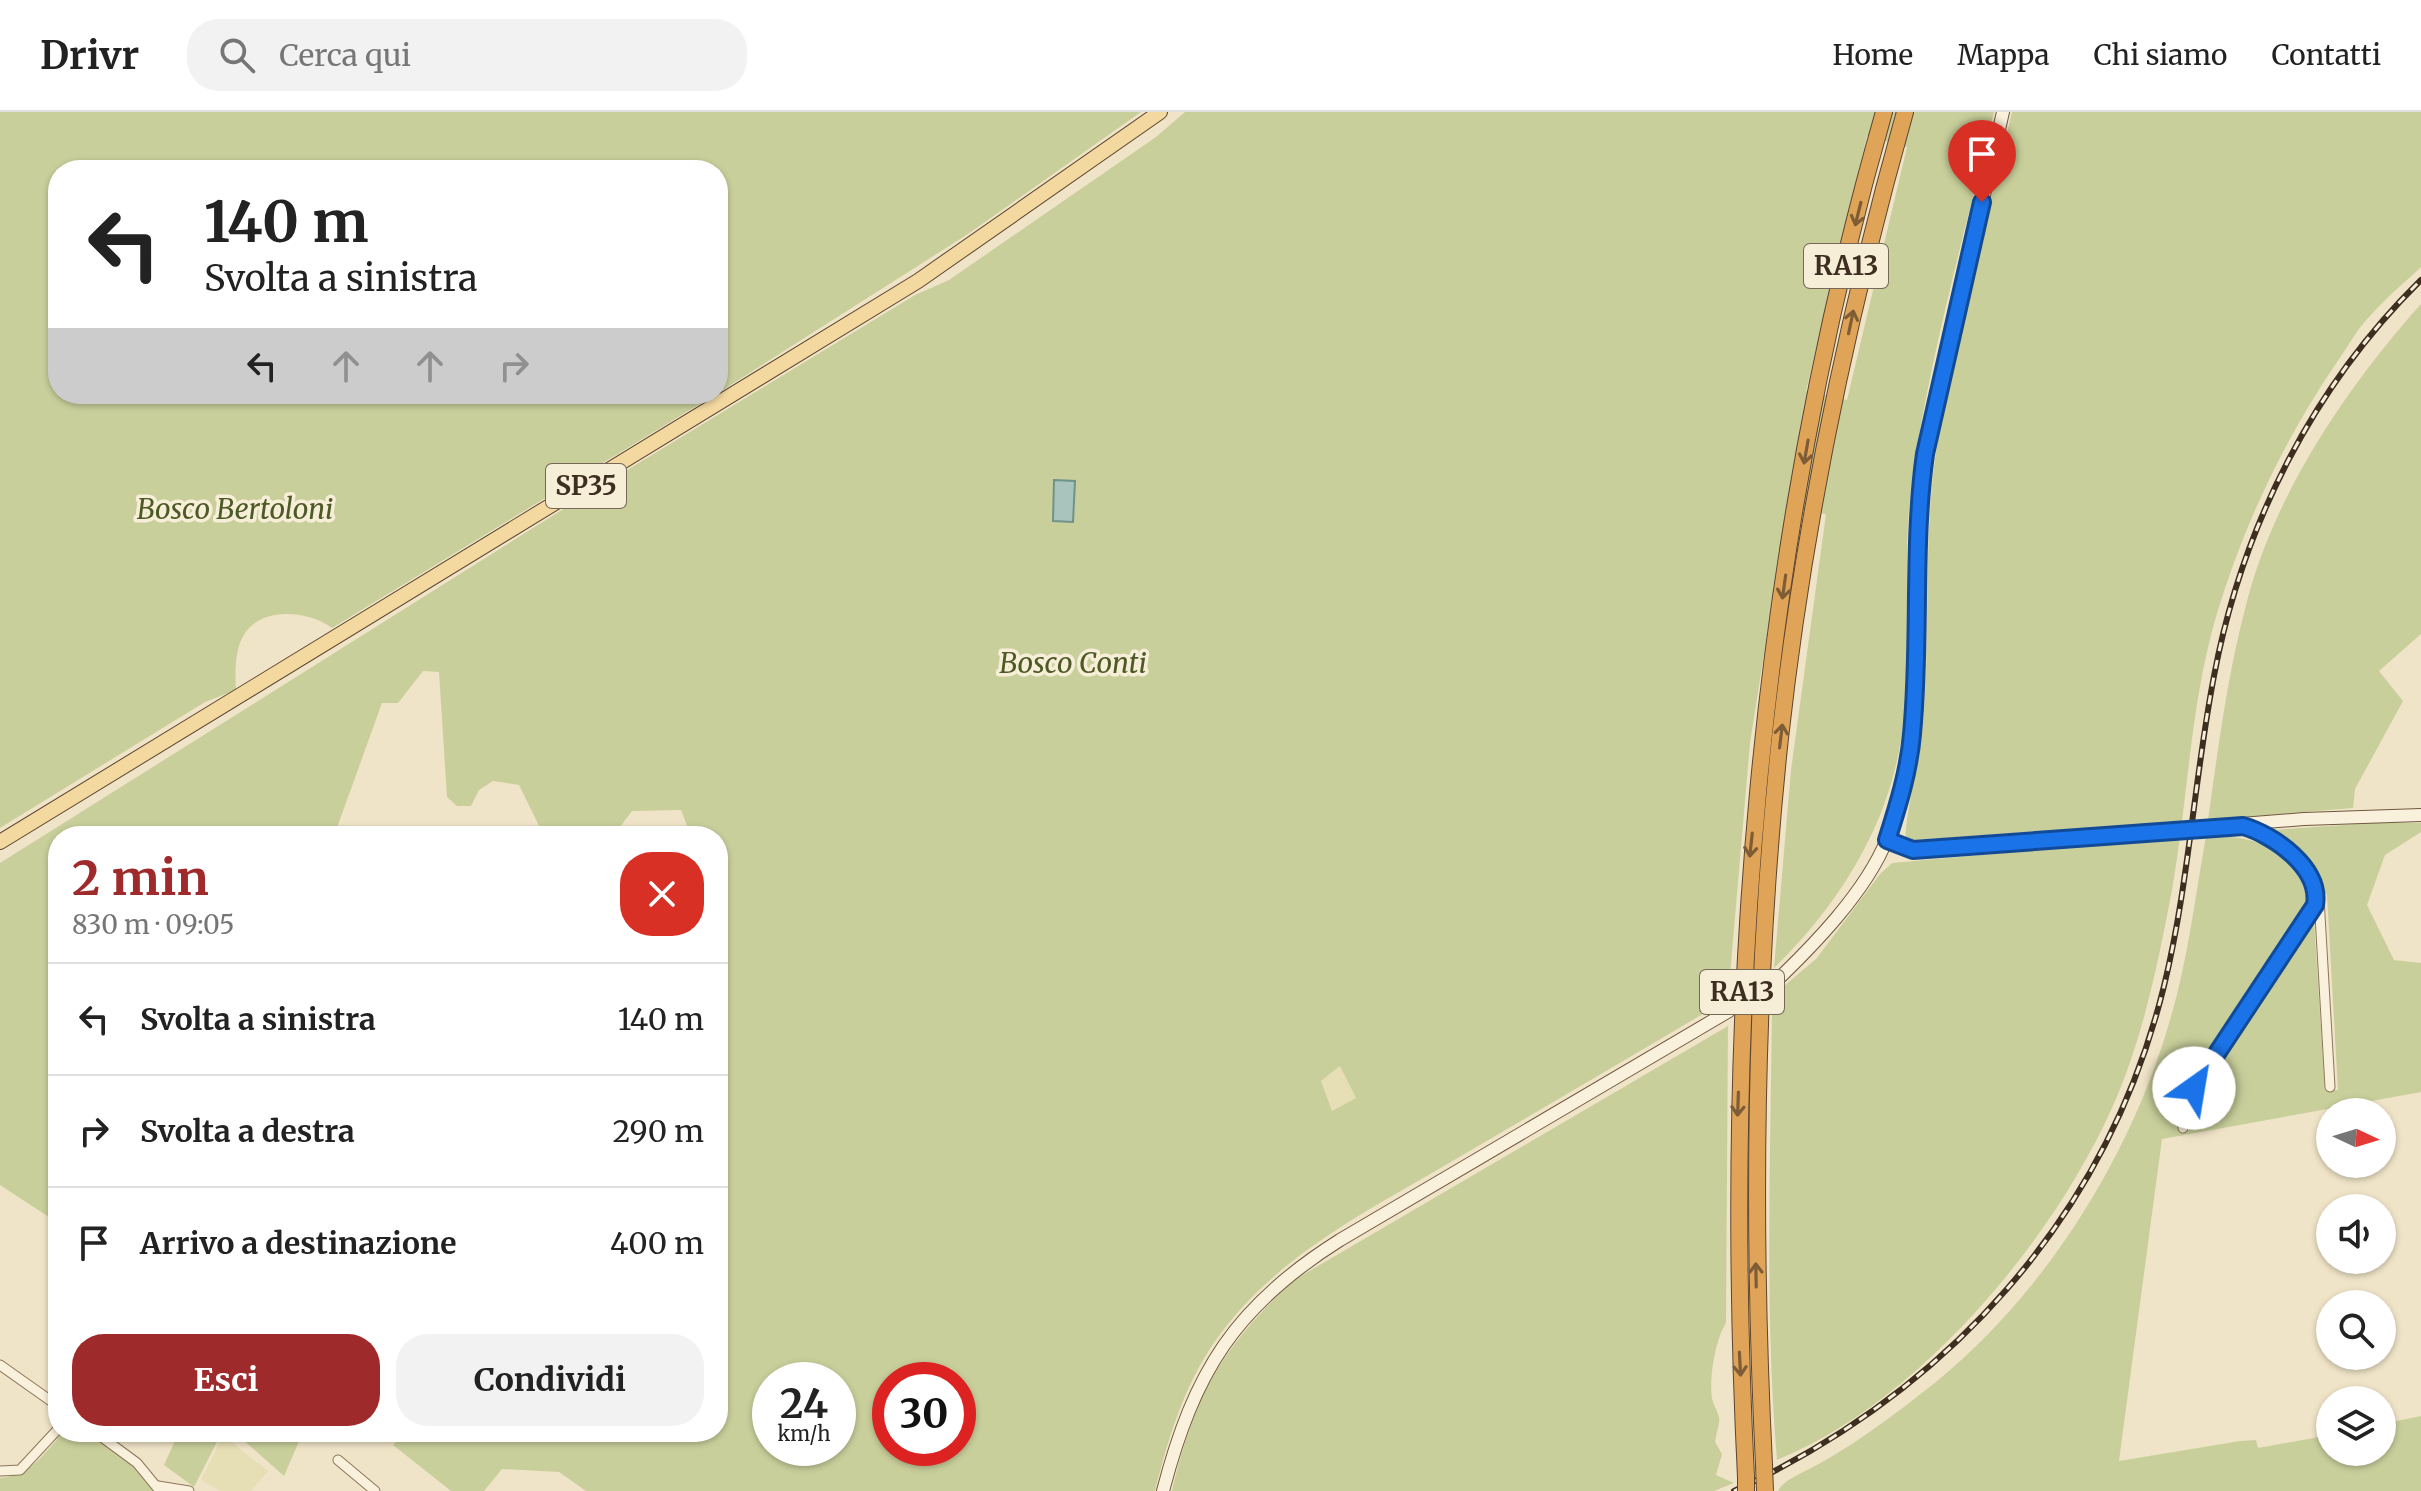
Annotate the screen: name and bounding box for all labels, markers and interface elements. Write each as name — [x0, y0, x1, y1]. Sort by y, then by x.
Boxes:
search box — [187, 19, 747, 91]
text: Drivr — [40, 32, 139, 79]
icon: search — [215, 33, 259, 77]
text: Cerca qui — [279, 36, 411, 74]
text: Home — [1832, 37, 1913, 73]
text: Mappa — [1957, 37, 2049, 73]
text: Chi siamo — [2093, 37, 2227, 73]
text: Contatti — [2271, 37, 2381, 73]
pin — [1948, 120, 2016, 202]
icon: arrive — [1960, 132, 2004, 176]
text: 140 m — [204, 187, 369, 257]
icon: left — [72, 192, 176, 296]
one-way arrow — [1850, 201, 1865, 227]
road number: RA13 — [1804, 244, 1888, 288]
text: Svolta a sinistra — [204, 256, 478, 301]
one-way arrow — [1844, 309, 1859, 335]
icon: left — [240, 344, 284, 388]
icon: ahead — [324, 344, 368, 388]
icon: ahead — [408, 344, 452, 388]
icon: right — [492, 344, 536, 388]
one-way arrow — [1797, 439, 1812, 464]
road number: SP35 — [546, 464, 626, 508]
park label: Bosco Bertoloni — [137, 491, 333, 527]
one-way arrow — [1776, 574, 1791, 599]
park label: Bosco Conti — [999, 645, 1147, 681]
one-way arrow — [1774, 723, 1789, 749]
one-way arrow — [1744, 831, 1759, 858]
text: 2 min — [72, 848, 209, 908]
button: close — [620, 852, 704, 936]
text: 830 m · 09:05 — [72, 908, 235, 941]
road number: RA13 — [1700, 970, 1784, 1014]
icon: left — [72, 997, 116, 1041]
text: Svolta a sinistra — [140, 1000, 376, 1038]
text: 140 m — [618, 1000, 704, 1038]
position arrow — [2152, 1046, 2236, 1130]
one-way arrow — [1730, 1090, 1745, 1117]
north arrow — [2316, 1098, 2396, 1178]
map controls — [2316, 1098, 2396, 1466]
icon: right — [72, 1109, 116, 1153]
text: Svolta a destra — [140, 1112, 355, 1150]
text: 290 m — [613, 1112, 704, 1150]
button: sound — [2316, 1194, 2396, 1274]
icon: arrive — [72, 1221, 116, 1265]
text: Arrivo a destinazione — [140, 1224, 457, 1262]
text: 400 m — [610, 1224, 704, 1262]
one-way arrow — [1748, 1262, 1764, 1289]
button: search — [2316, 1290, 2396, 1370]
button: Esci — [72, 1334, 380, 1426]
button: Condividi — [396, 1334, 704, 1426]
one-way arrow — [1733, 1350, 1748, 1377]
speed limit sign: 30 — [872, 1362, 976, 1466]
text: 24 — [780, 1379, 828, 1429]
button: layers — [2316, 1386, 2396, 1466]
text: km/h — [778, 1421, 830, 1446]

